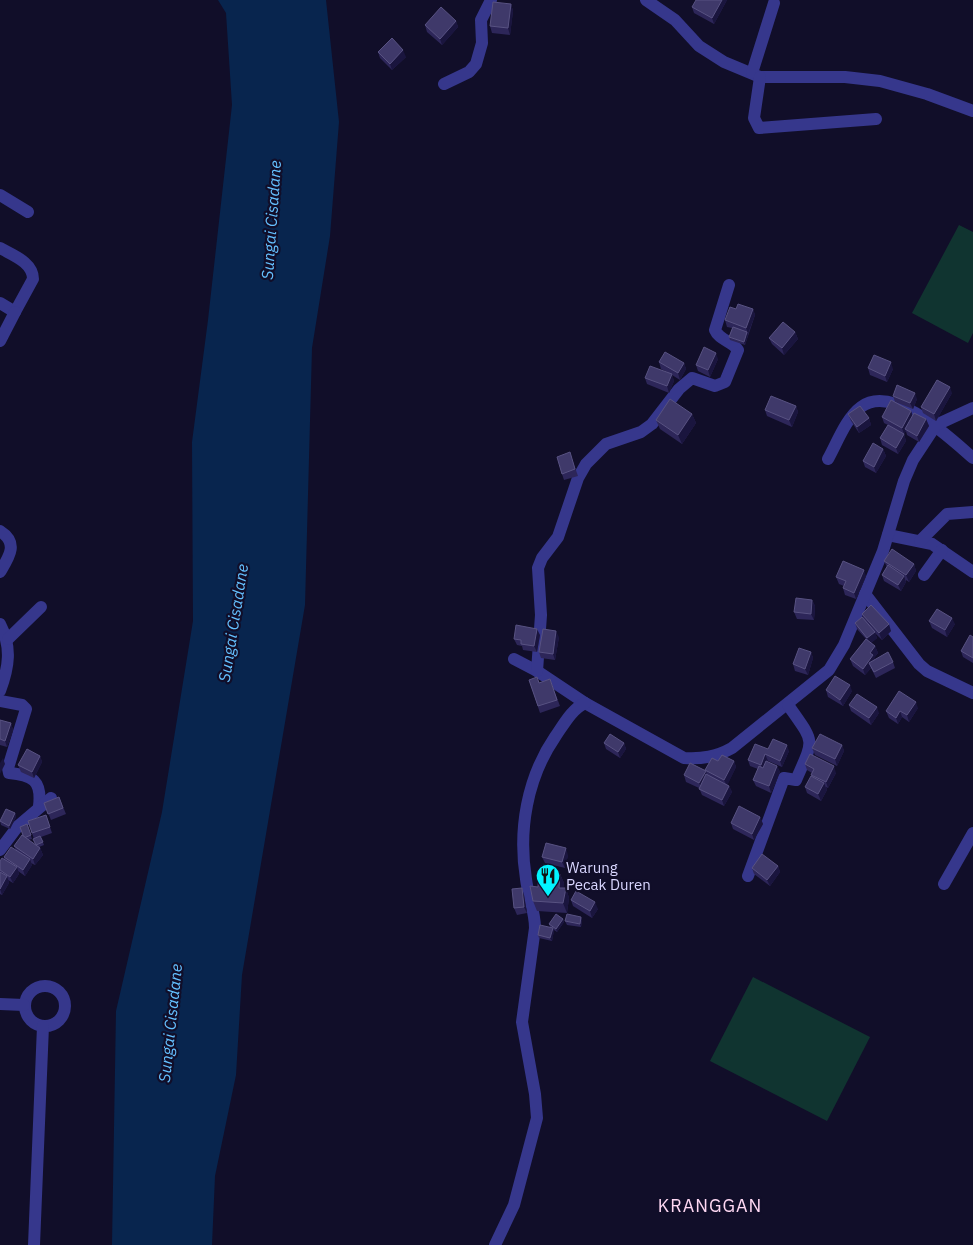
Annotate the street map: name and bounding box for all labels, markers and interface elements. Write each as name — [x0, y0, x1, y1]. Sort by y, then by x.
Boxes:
water label: Sungai Cisadane — [257, 160, 285, 280]
water label: Sungai Cisadane — [214, 563, 252, 683]
place label: Warung Pecak Duren — [566, 858, 651, 894]
restaurant icon: Warung Pecak Duren — [535, 863, 561, 897]
water label: Sungai Cisadane — [154, 963, 186, 1083]
district label: KRANGGAN — [658, 1194, 762, 1217]

